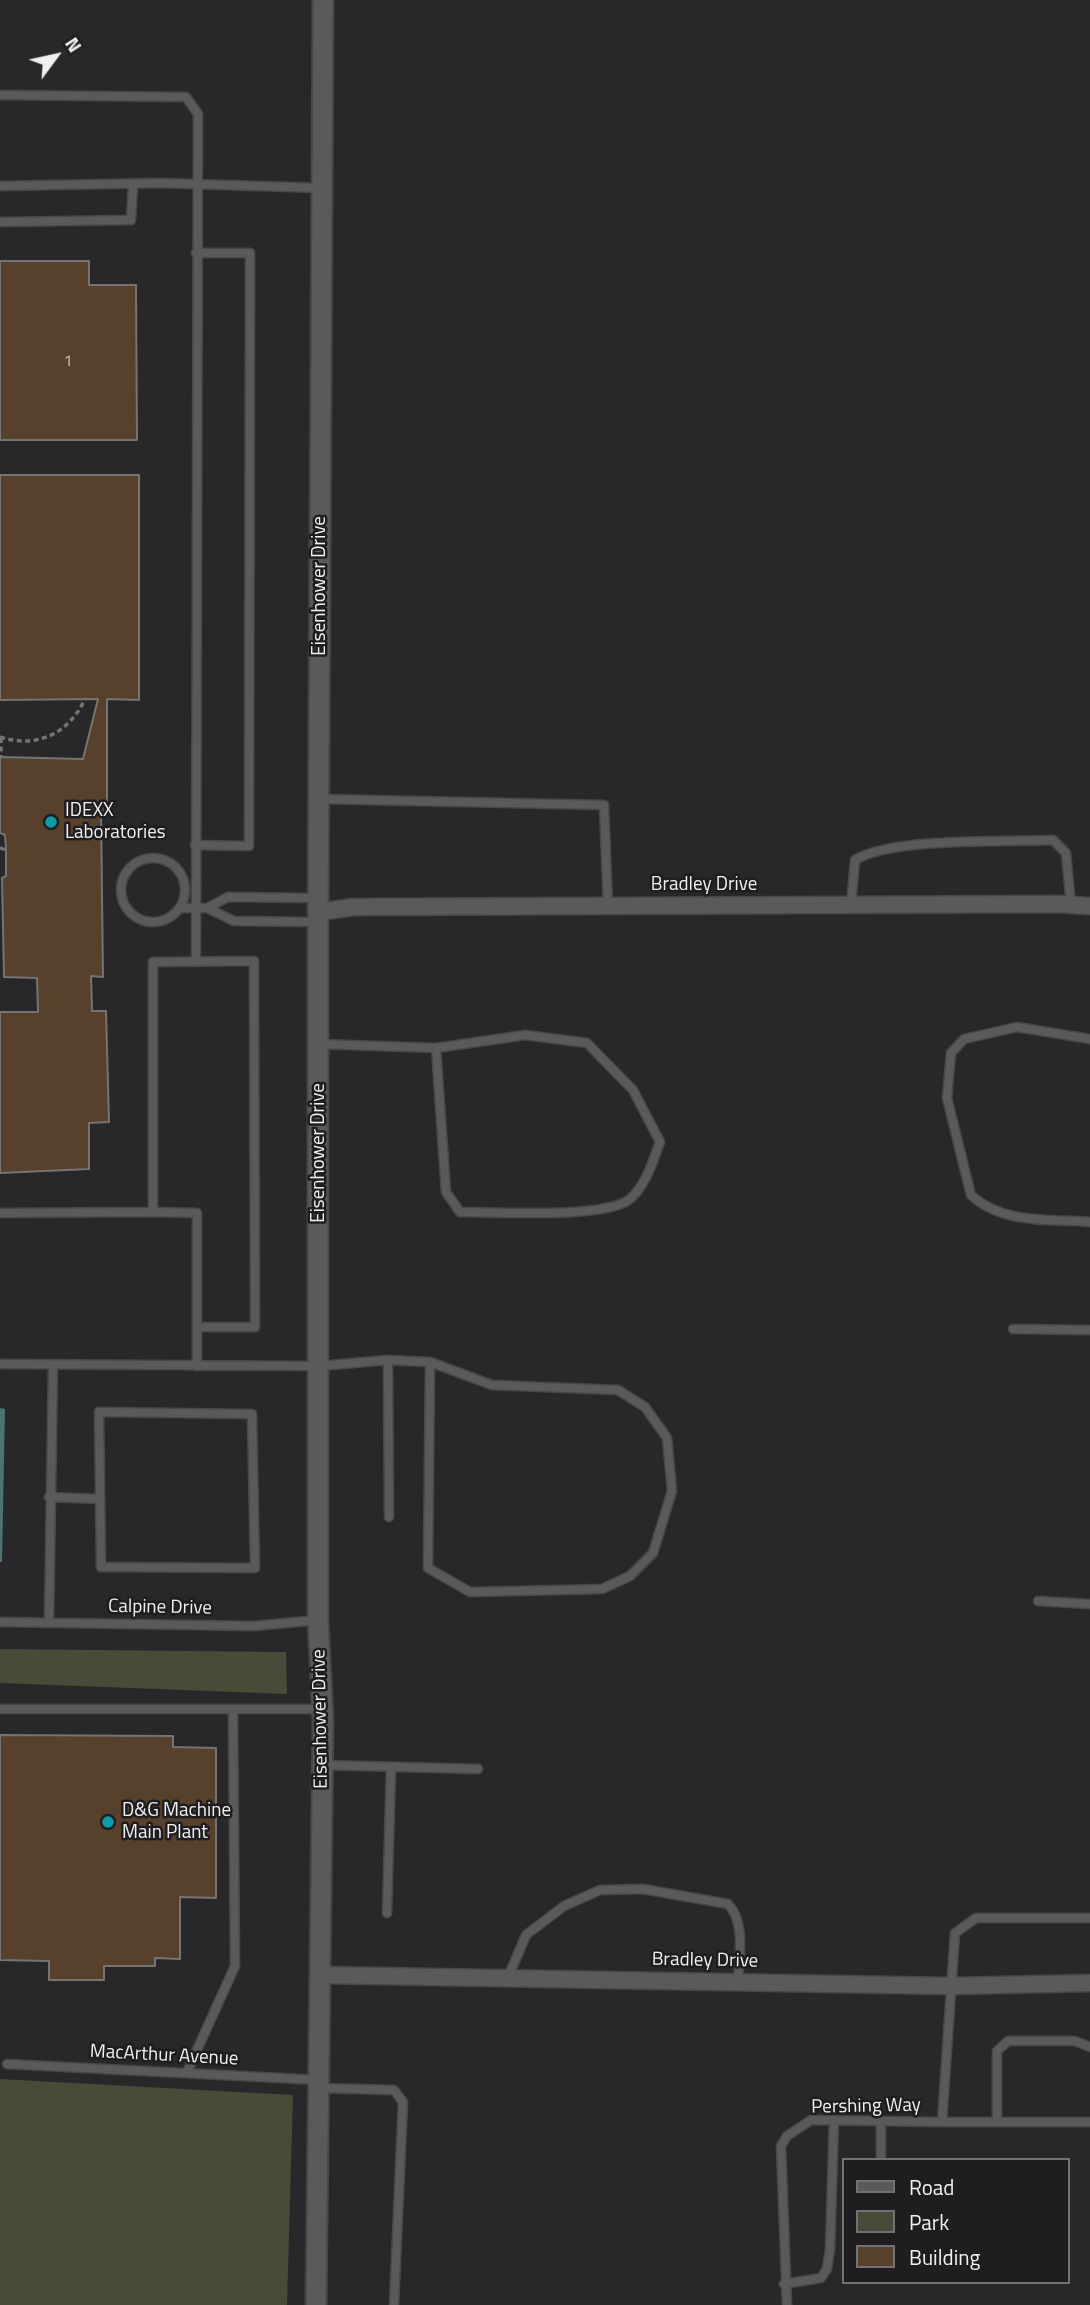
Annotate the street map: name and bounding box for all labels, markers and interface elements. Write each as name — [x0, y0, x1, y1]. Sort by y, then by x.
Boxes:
north arrow — [21, 21, 91, 91]
text: N — [58, 31, 90, 58]
house number: 1 — [64, 352, 72, 372]
street label: Eisenhower Drive — [309, 516, 331, 656]
place label: IDEXX Laboratories — [65, 800, 166, 844]
marker: IDEXX Laboratories — [43, 814, 59, 830]
street label: Bradley Drive — [651, 874, 757, 896]
street label: Eisenhower Drive — [308, 1083, 330, 1223]
street label: Calpine Drive — [108, 1596, 212, 1620]
street label: Eisenhower Drive — [308, 1649, 334, 1789]
place label: D&G Machine Main Plant — [122, 1800, 231, 1844]
marker: D&G Machine Main Plant — [100, 1814, 116, 1830]
street label: Bradley Drive — [652, 1949, 758, 1973]
street label: MacArthur Avenue — [89, 2041, 239, 2071]
street label: Pershing Way — [811, 2095, 921, 2119]
legend — [842, 2158, 1069, 2284]
text: Road — [909, 2171, 954, 2203]
text: Park — [909, 2206, 949, 2238]
text: Building — [909, 2241, 980, 2273]

